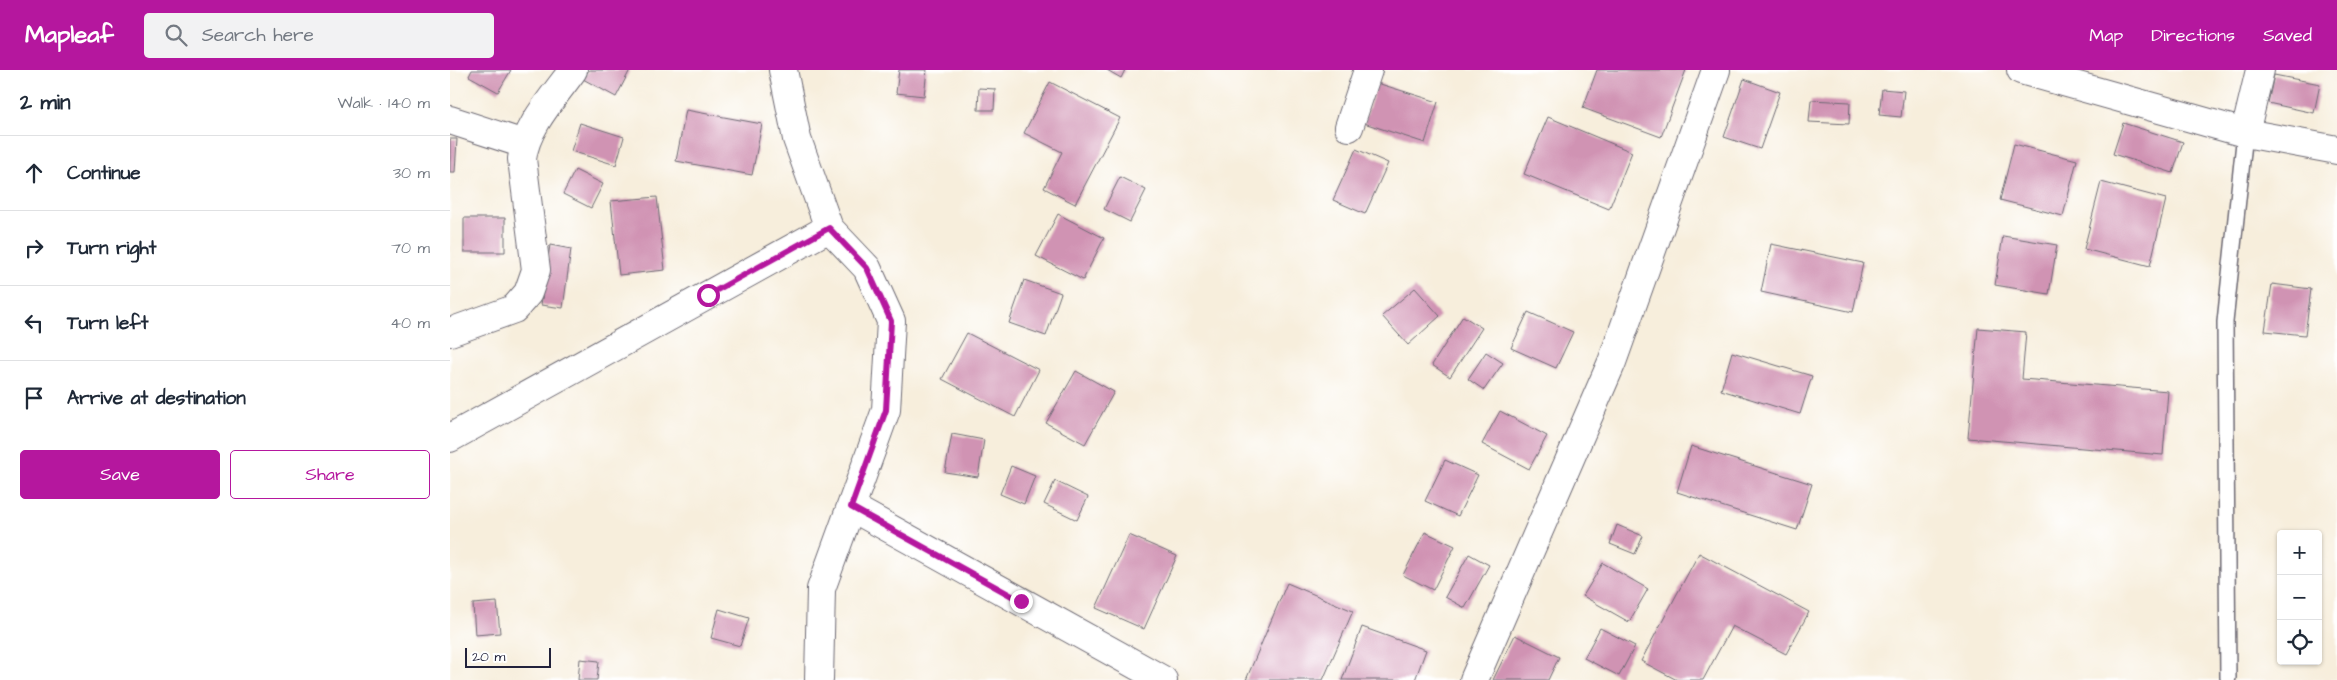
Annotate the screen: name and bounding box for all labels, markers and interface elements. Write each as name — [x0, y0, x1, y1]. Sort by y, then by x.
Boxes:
search box — [144, 13, 494, 58]
text: Mapleaf — [25, 18, 114, 52]
icon: search — [162, 21, 190, 49]
text: Search here — [202, 22, 314, 49]
text: Map — [2089, 23, 2123, 48]
text: Directions — [2151, 23, 2235, 48]
text: Saved — [2263, 23, 2312, 48]
text: 2 min — [20, 88, 70, 117]
text: Walk · 140 m — [338, 92, 430, 114]
icon: ahead — [20, 159, 48, 187]
text: Continue — [67, 160, 141, 187]
text: 30 m — [393, 162, 430, 184]
icon: right — [20, 234, 48, 262]
text: Turn right — [67, 235, 156, 262]
text: 70 m — [391, 237, 430, 259]
route start — [697, 284, 720, 307]
icon: left — [20, 309, 48, 337]
text: Turn left — [67, 310, 148, 337]
text: 40 m — [390, 312, 430, 334]
icon: arrive — [20, 384, 48, 412]
text: Arrive at destination — [67, 385, 246, 412]
button: Save — [20, 450, 220, 499]
button: Share — [230, 450, 430, 499]
map controls — [2277, 530, 2322, 665]
button: + — [2277, 530, 2322, 575]
button: − — [2277, 575, 2322, 620]
route end — [1010, 590, 1033, 613]
button: locate — [2277, 620, 2322, 665]
scale bar — [465, 645, 551, 668]
text: 20 m — [472, 647, 505, 667]

